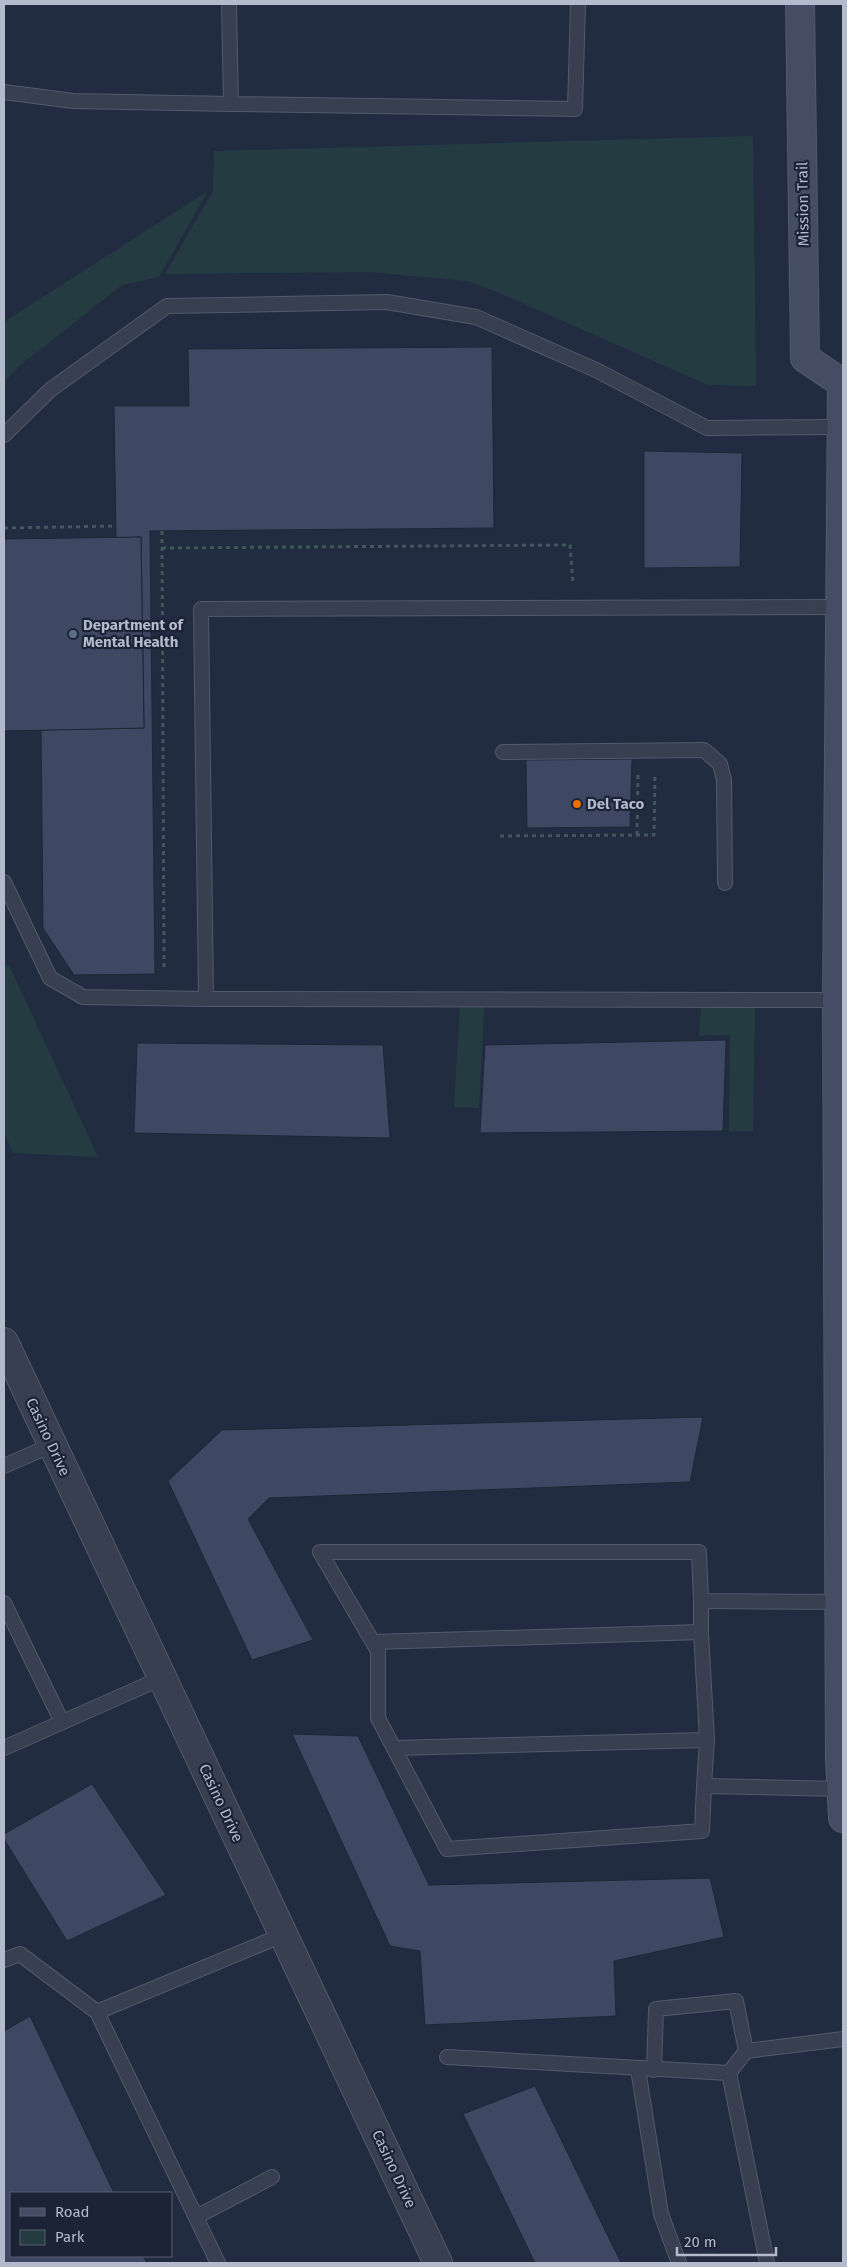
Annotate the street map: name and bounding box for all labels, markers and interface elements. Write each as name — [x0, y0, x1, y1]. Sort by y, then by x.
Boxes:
street label: Mission Trail — [793, 161, 813, 247]
place label: Department of Mental Health — [83, 616, 185, 651]
marker: Department of Mental Health — [67, 628, 79, 640]
place label: Del Taco — [587, 795, 645, 813]
marker: Del Taco — [571, 798, 583, 810]
street label: Casino Drive — [22, 1395, 74, 1479]
street label: Casino Drive — [195, 1761, 247, 1845]
street label: Casino Drive — [368, 2127, 420, 2211]
legend — [10, 2192, 172, 2257]
text: Road — [55, 2203, 90, 2221]
scale bar — [677, 2224, 776, 2256]
text: Park — [55, 2228, 85, 2246]
text: 20 m — [684, 2233, 717, 2251]

